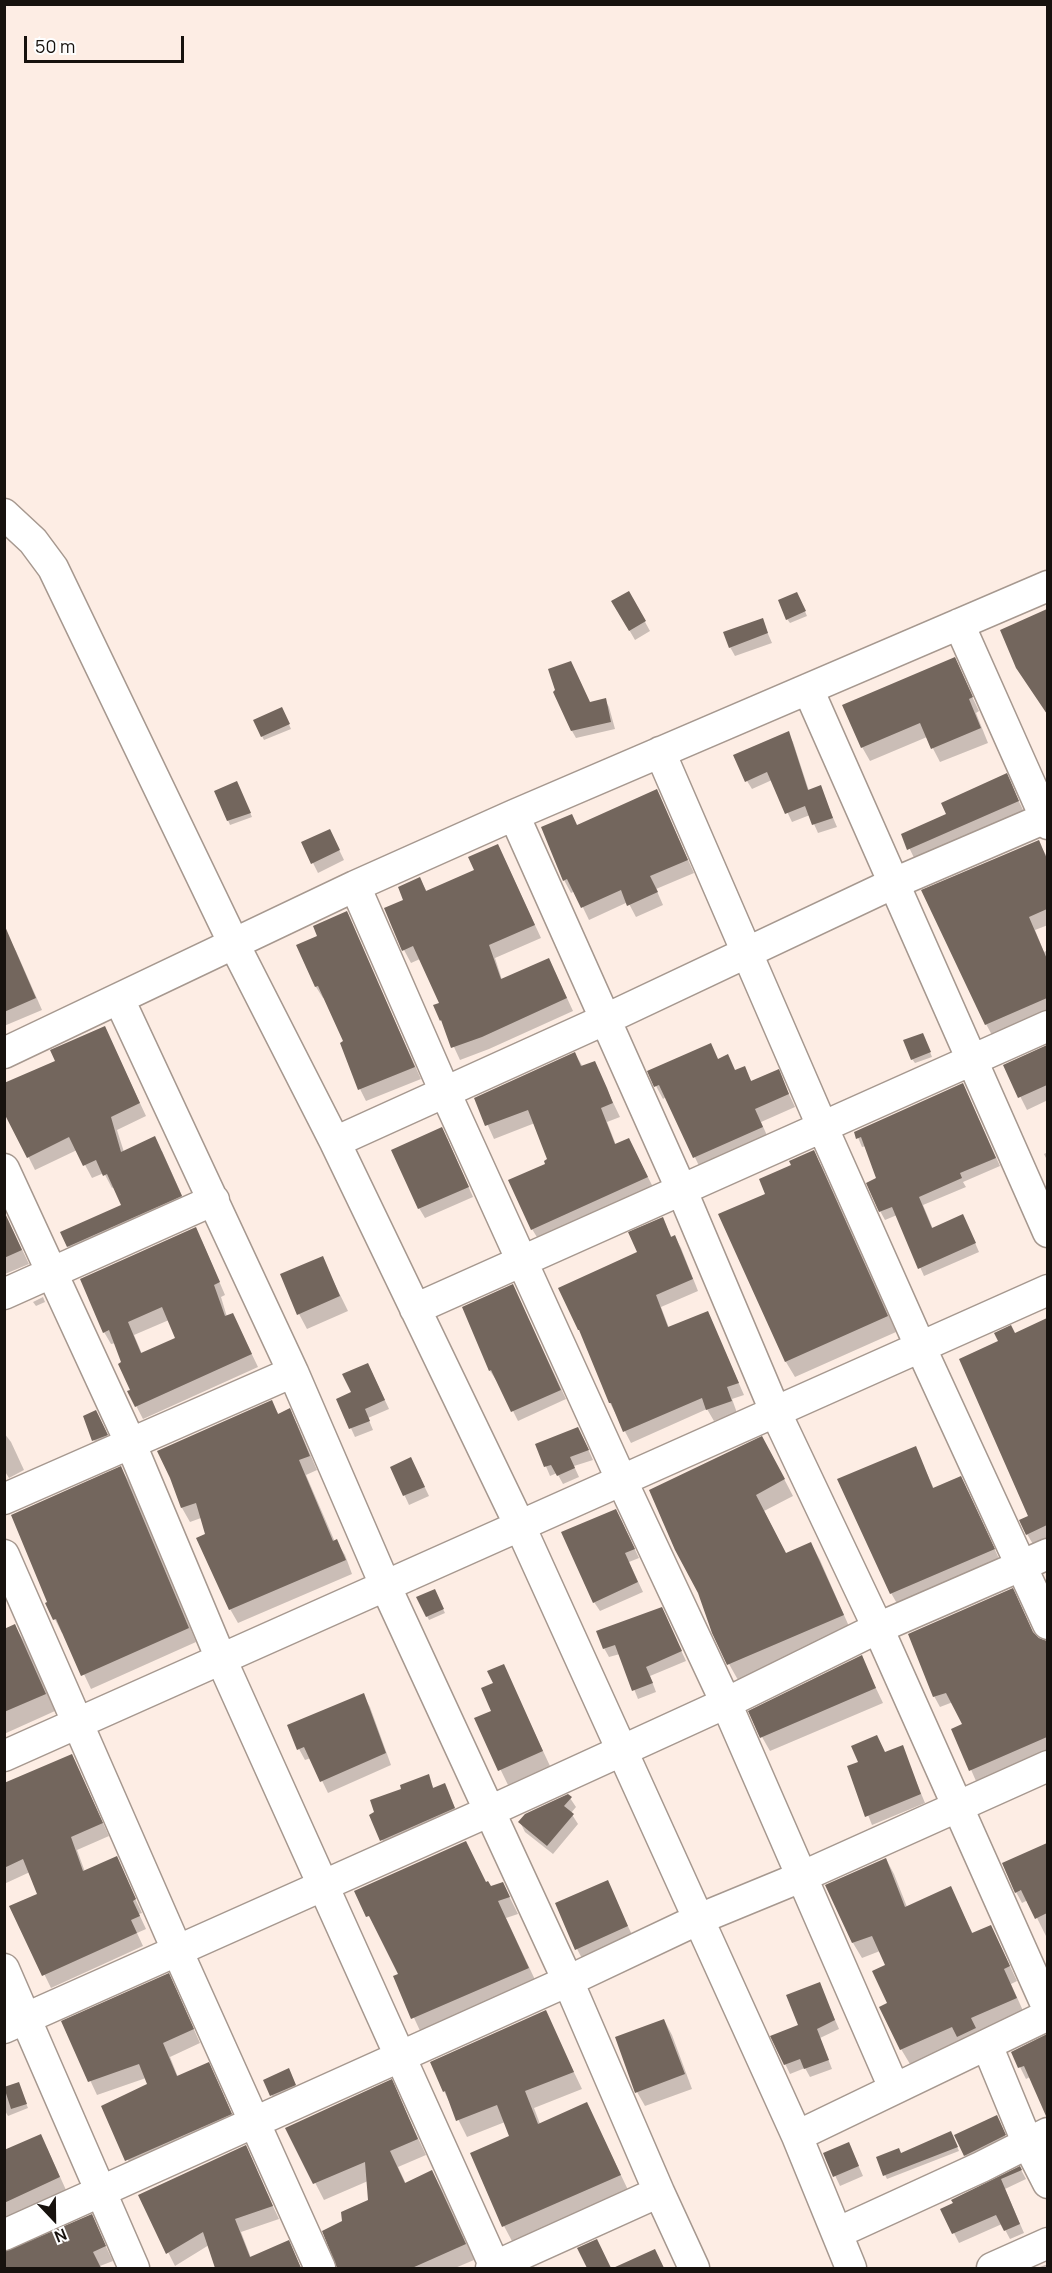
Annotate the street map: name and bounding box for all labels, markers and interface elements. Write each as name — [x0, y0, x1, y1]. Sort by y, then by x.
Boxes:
scale bar — [27, 24, 188, 62]
text: 50 m — [35, 34, 75, 58]
north arrow — [24, 2189, 84, 2249]
text: N — [51, 2223, 70, 2248]

